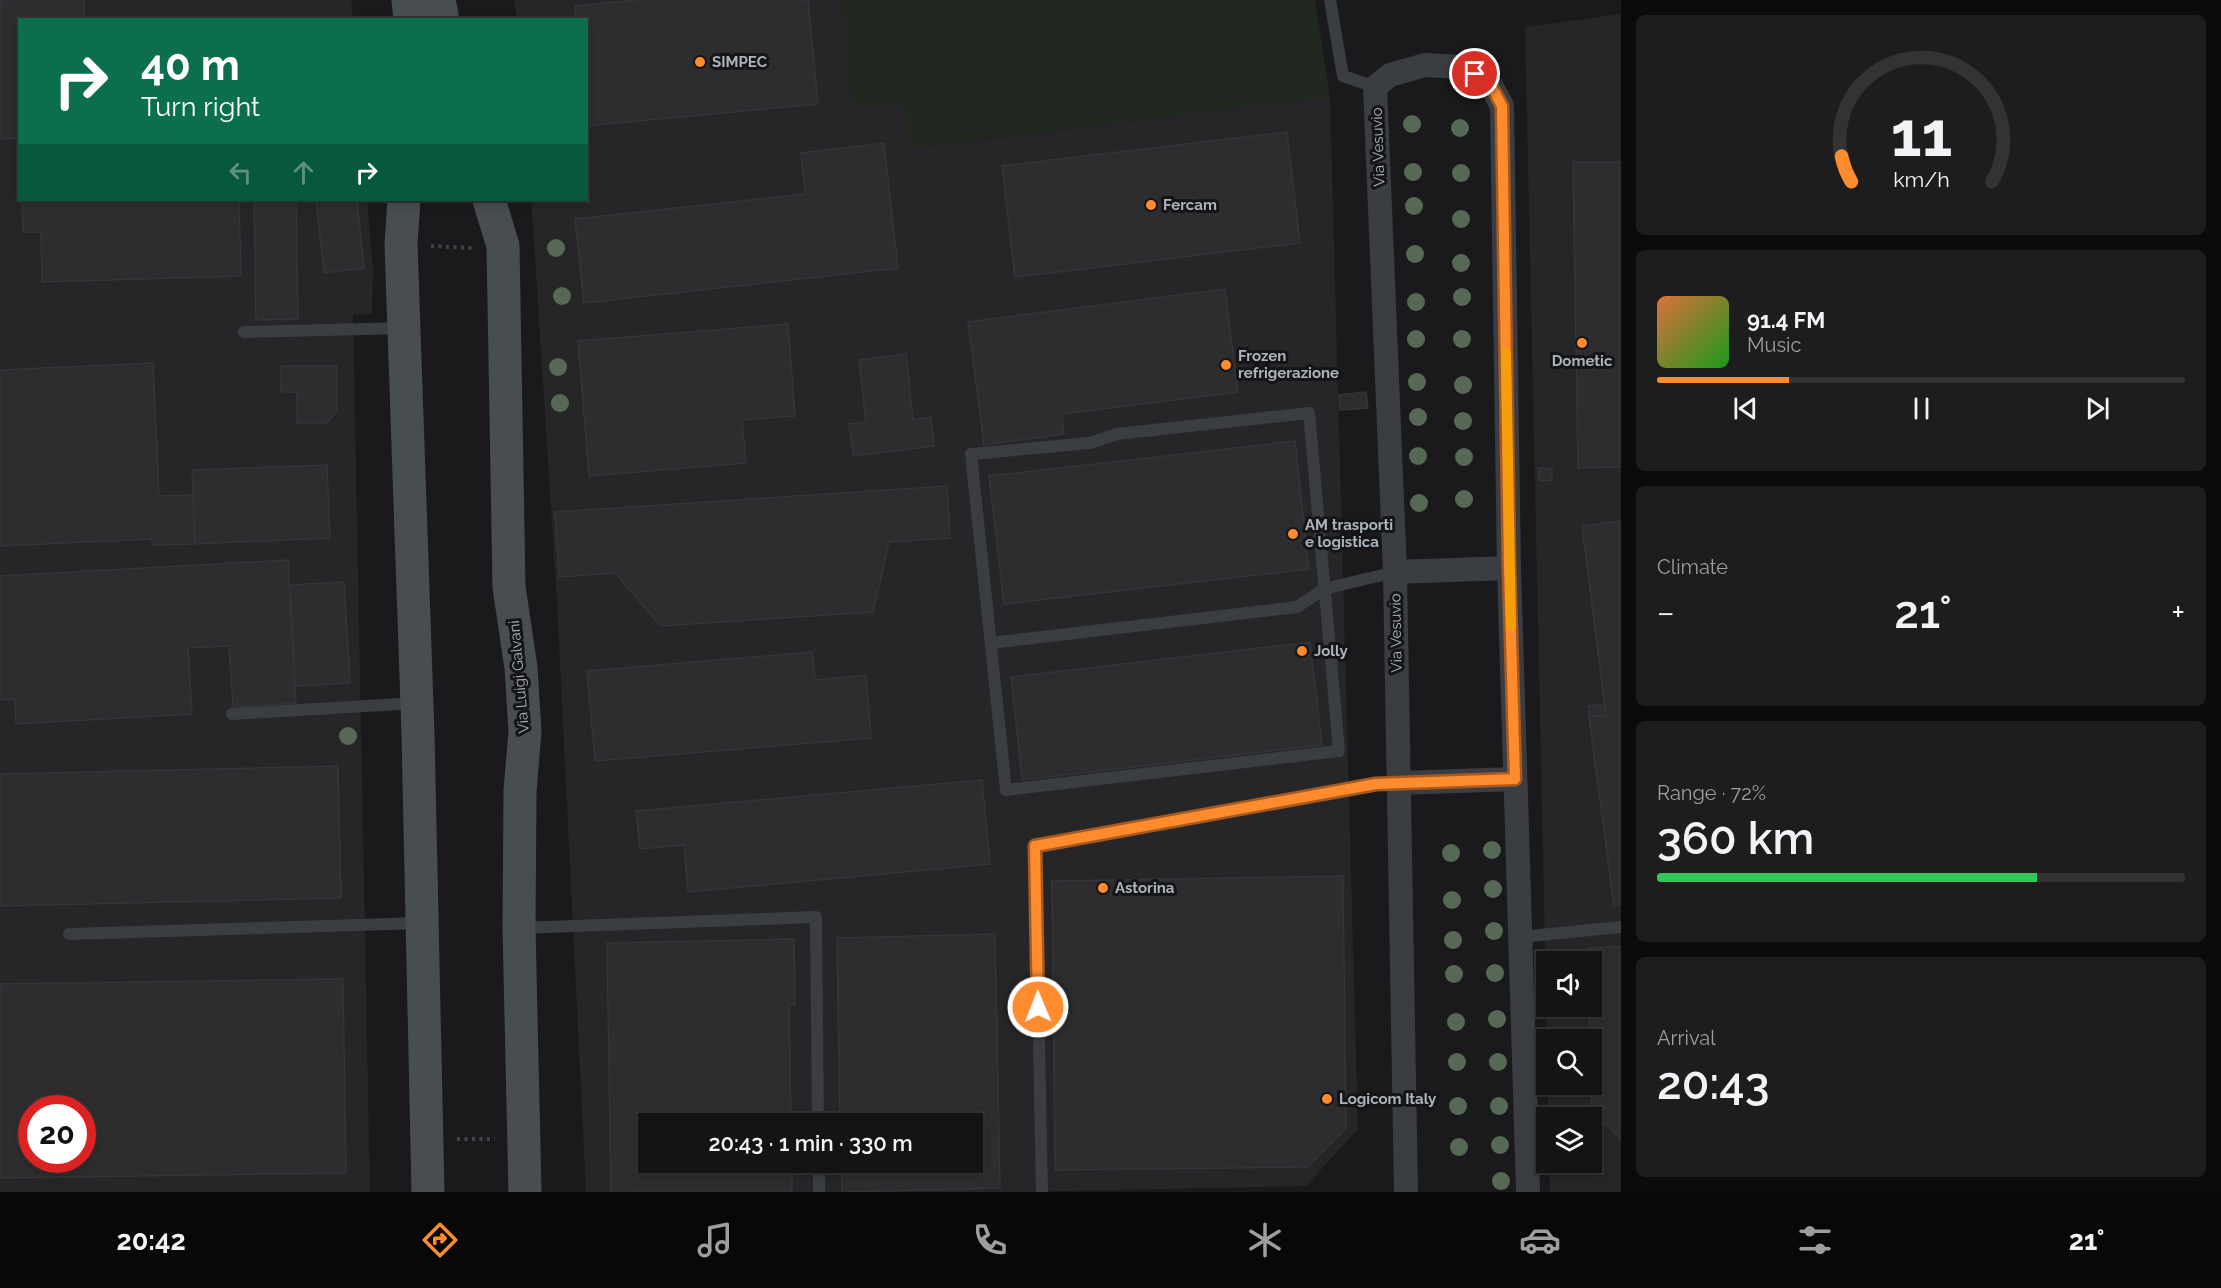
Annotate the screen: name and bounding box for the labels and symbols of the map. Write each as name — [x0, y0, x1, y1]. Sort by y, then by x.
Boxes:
pin — [1449, 48, 1500, 99]
place label: SIMPEC — [712, 53, 767, 71]
marker: SIMPEC — [693, 55, 707, 69]
street label: Via Vesuvio — [1368, 107, 1388, 187]
place label: Fercam — [1163, 196, 1217, 214]
marker: Fercam — [1144, 198, 1158, 212]
marker: Dometic — [1575, 336, 1589, 350]
place label: Frozen refrigerazione — [1238, 347, 1339, 382]
place label: Dometic — [1552, 352, 1613, 370]
marker: Frozen refrigerazione — [1219, 358, 1233, 372]
place label: AM trasporti e logistica — [1305, 516, 1393, 551]
marker: AM trasporti e logistica — [1286, 527, 1300, 541]
street label: Via Vesuvio — [1386, 593, 1406, 673]
street label: Via Luigi Galvani — [505, 620, 533, 734]
place label: Jolly — [1314, 642, 1348, 660]
marker: Jolly — [1295, 644, 1309, 658]
place label: Astorina — [1115, 879, 1175, 897]
marker: Astorina — [1096, 881, 1110, 895]
position arrow — [1006, 975, 1070, 1039]
place label: Logicom Italy — [1339, 1090, 1437, 1108]
marker: Logicom Italy — [1320, 1092, 1334, 1106]
speed limit sign: 20 — [18, 1095, 96, 1173]

